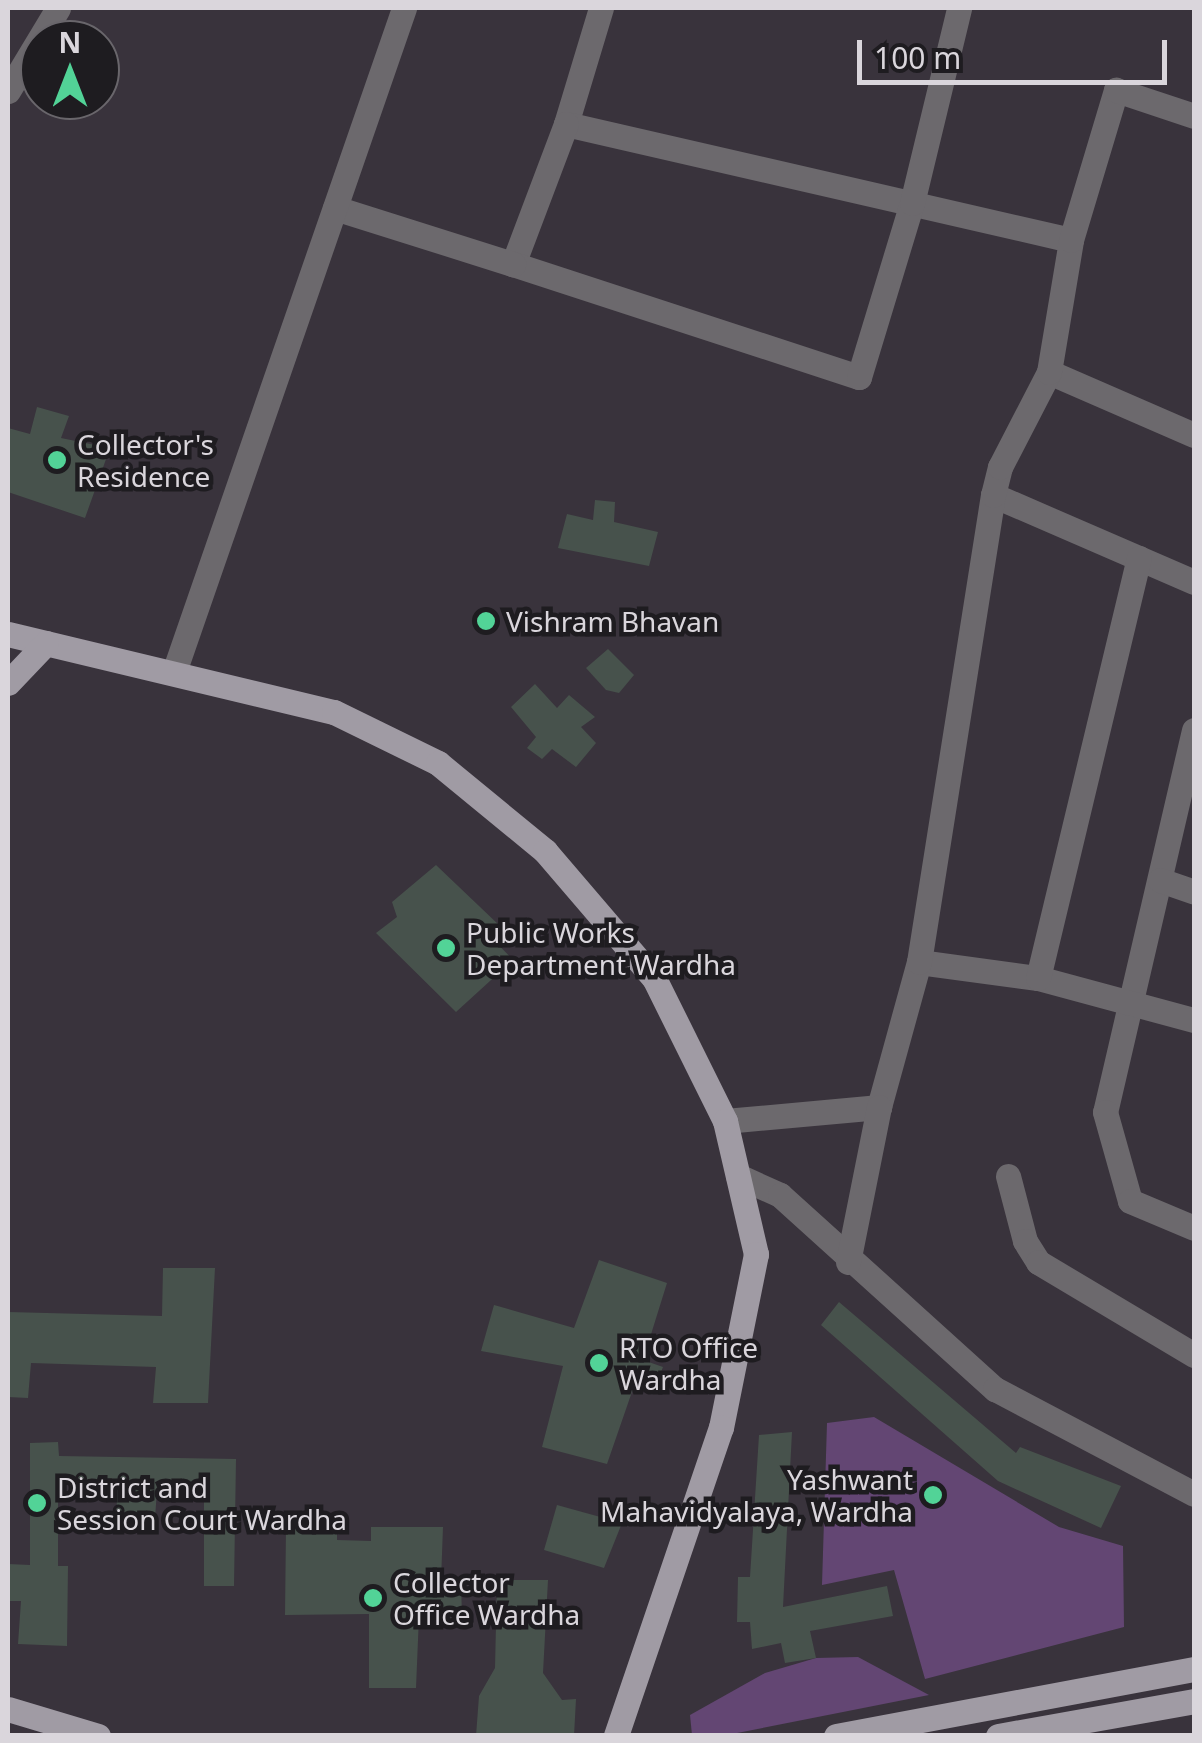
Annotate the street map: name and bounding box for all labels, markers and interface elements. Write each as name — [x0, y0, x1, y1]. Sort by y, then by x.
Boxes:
north arrow — [20, 20, 120, 120]
scale bar — [862, 20, 1172, 82]
text: N — [59, 23, 81, 61]
text: 100 m — [874, 37, 961, 78]
place label: Collector's Residence — [77, 427, 214, 493]
marker: Collector's Residence — [46, 449, 68, 471]
place label: Vishram Bhavan — [506, 604, 719, 638]
marker: Vishram Bhavan — [475, 610, 497, 632]
place label: Public Works Department Wardha — [466, 915, 736, 981]
marker: Public Works Department Wardha — [435, 937, 457, 959]
place label: RTO Office Wardha — [619, 1330, 758, 1396]
marker: RTO Office Wardha — [588, 1352, 610, 1374]
place label: Yashwant Mahavidyalaya, Wardha — [600, 1462, 913, 1528]
place label: District and Session Court Wardha — [57, 1470, 347, 1536]
marker: Yashwant Mahavidyalaya, Wardha — [922, 1484, 944, 1506]
marker: District and Session Court Wardha — [26, 1492, 48, 1514]
place label: Collector Office Wardha — [393, 1565, 580, 1631]
marker: Collector Office Wardha — [362, 1587, 384, 1609]

